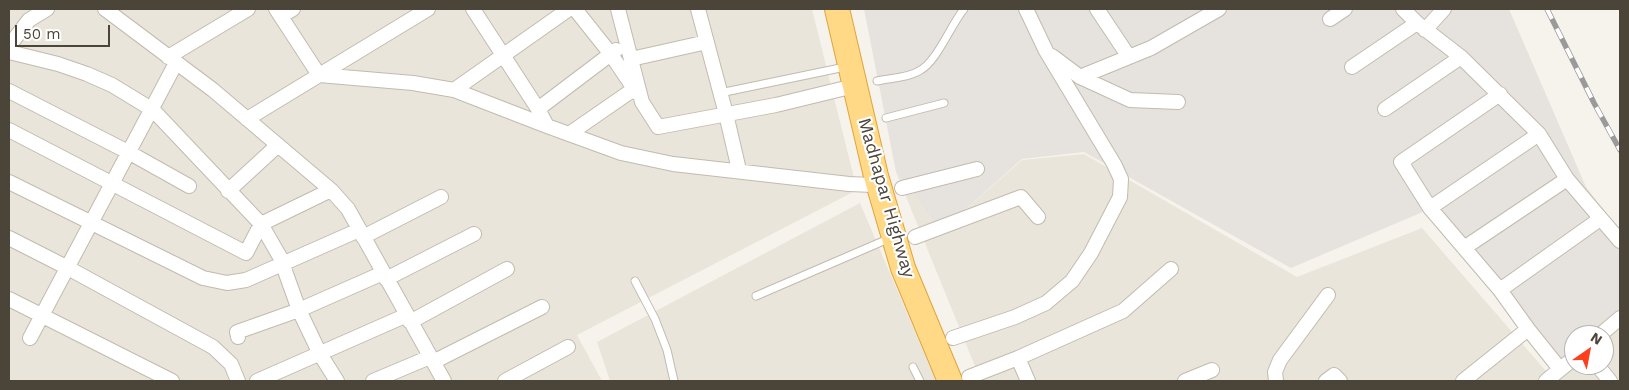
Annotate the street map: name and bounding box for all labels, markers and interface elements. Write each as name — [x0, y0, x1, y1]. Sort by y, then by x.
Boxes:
scale bar — [18, 15, 112, 47]
text: 50 m — [23, 25, 60, 43]
street label: Madhapar Highway — [853, 116, 919, 280]
north arrow — [1564, 325, 1614, 375]
text: N — [1588, 329, 1605, 348]

